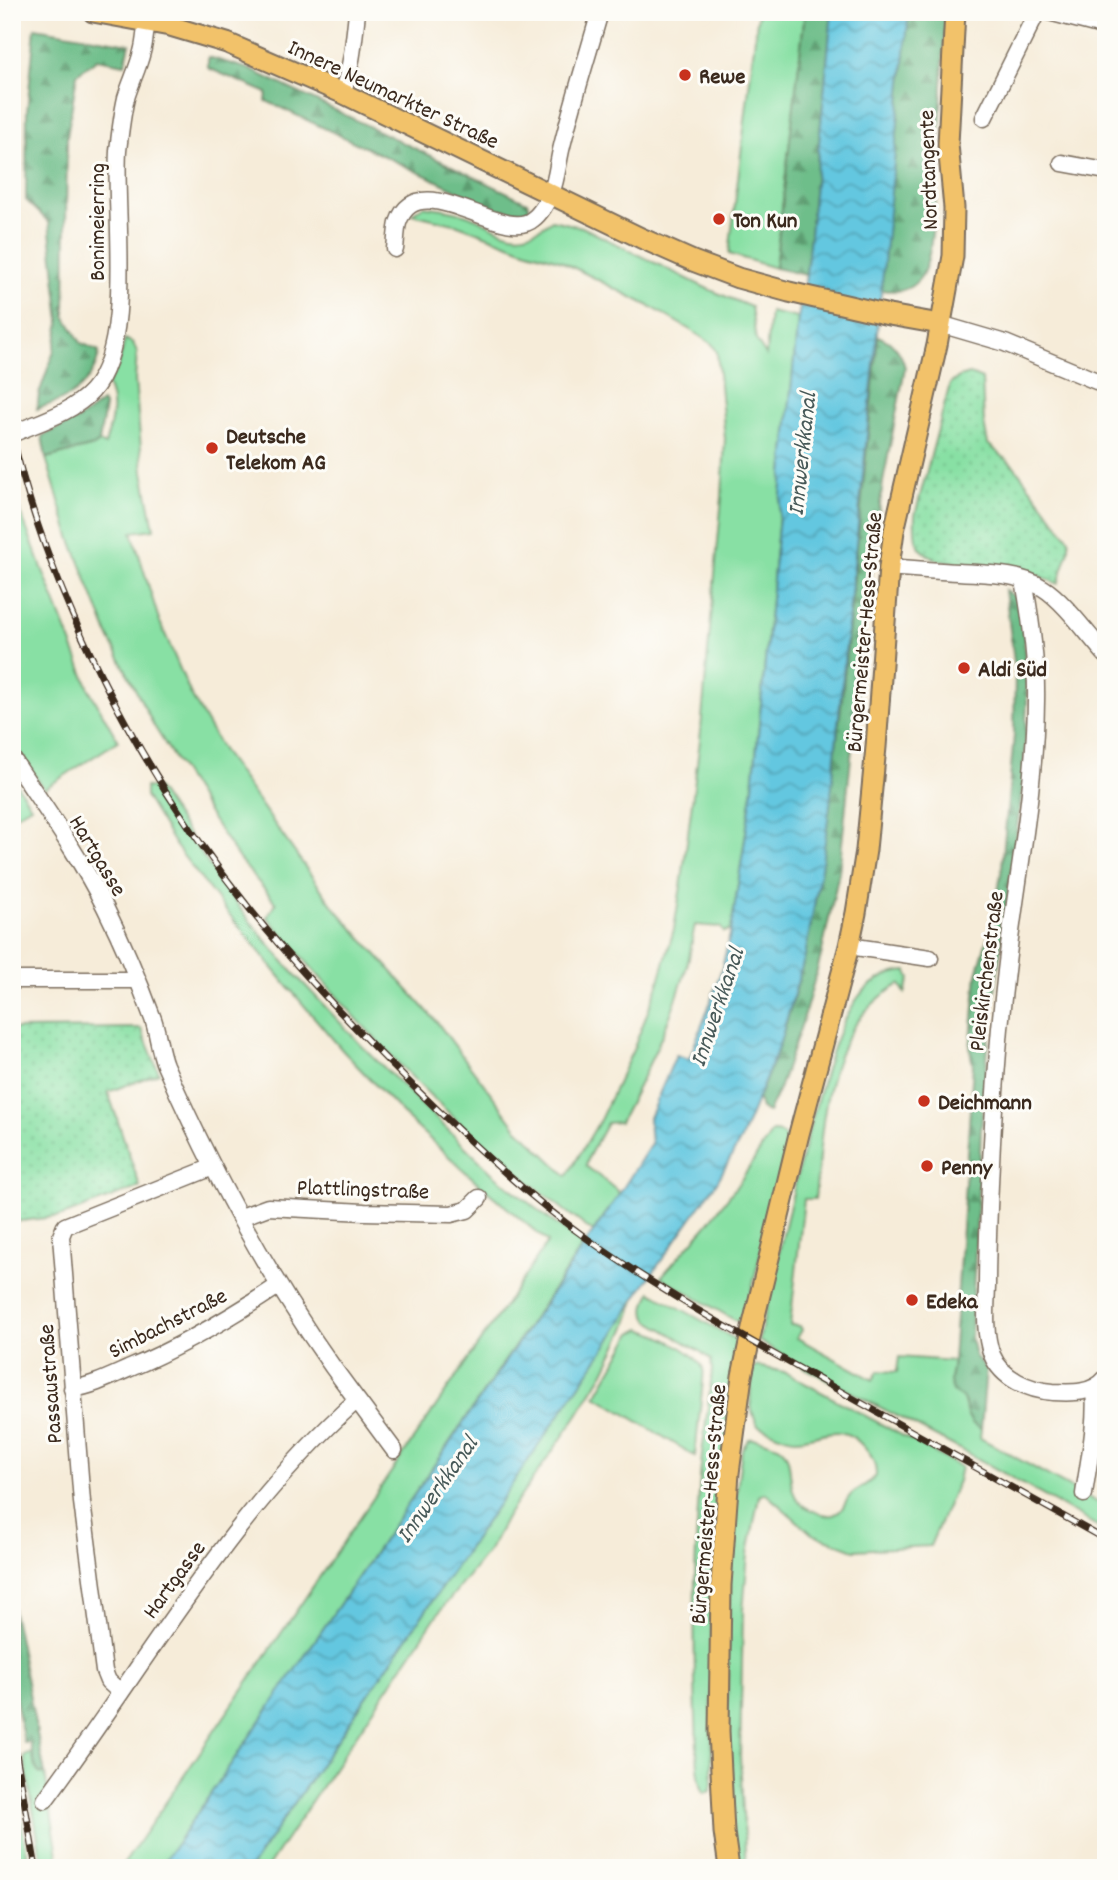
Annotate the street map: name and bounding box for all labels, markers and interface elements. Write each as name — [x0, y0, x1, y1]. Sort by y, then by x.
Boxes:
street label: Innere Neumarkter Straße — [281, 33, 504, 160]
place label: Rewe — [699, 62, 745, 95]
marker: Rewe — [677, 67, 693, 83]
street label: Nordtangente — [912, 109, 949, 231]
street label: Bonimeierring — [83, 163, 116, 281]
place label: Ton Kun — [733, 206, 798, 239]
marker: Ton Kun — [711, 211, 727, 227]
water label: Innwerkkanal — [781, 389, 828, 518]
place label: Deutsche Telekom AG — [226, 422, 326, 481]
marker: Deutsche Telekom AG — [204, 440, 220, 456]
street label: Bürgermeister-Hess-Straße — [840, 511, 893, 754]
place label: Aldi Süd — [978, 655, 1047, 688]
marker: Aldi Süd — [956, 660, 972, 676]
street label: Hartgasse — [59, 810, 133, 904]
street label: Pleiskirchenstraße — [962, 889, 1015, 1053]
water label: Innwerkkanal — [683, 942, 756, 1072]
place label: Deichmann — [938, 1088, 1032, 1121]
marker: Deichmann — [916, 1093, 932, 1109]
place label: Penny — [941, 1153, 994, 1186]
marker: Penny — [919, 1158, 935, 1174]
street label: Plattlingstraße — [296, 1173, 430, 1210]
street label: Simbachstraße — [104, 1281, 234, 1369]
place label: Edeka — [926, 1287, 979, 1320]
marker: Edeka — [904, 1292, 920, 1308]
street label: Passaustraße — [32, 1323, 73, 1445]
street label: Bürgermeister-Hess-Straße — [684, 1383, 737, 1626]
water label: Innwerkkanal — [389, 1429, 489, 1551]
street label: Hartgasse — [136, 1535, 216, 1627]

